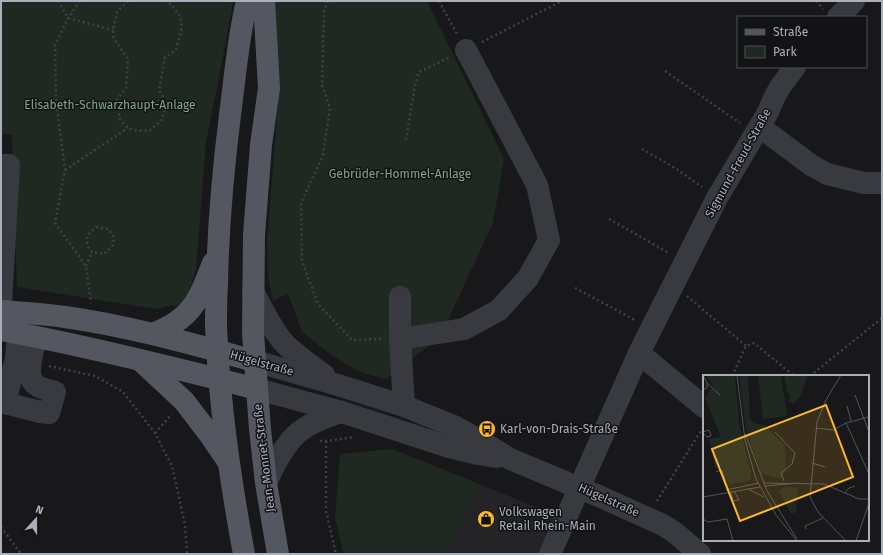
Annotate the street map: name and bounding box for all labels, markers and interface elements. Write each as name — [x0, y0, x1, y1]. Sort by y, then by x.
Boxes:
legend — [737, 16, 867, 68]
text: Straße — [773, 25, 808, 39]
text: Park — [773, 45, 797, 59]
park label: Elisabeth-Schwarzhaupt-Anlage — [24, 98, 196, 112]
street label: Sigmund-Freud-Straße — [702, 106, 774, 220]
park label: Gebrüder-Hommel-Anlage — [329, 167, 471, 181]
street label: Hügelstraße — [229, 347, 295, 379]
inset map — [703, 375, 869, 541]
street label: Jean-Monnet-Straße — [250, 403, 278, 513]
bus stop icon: Karl-von-Drais-Straße — [477, 419, 497, 439]
place label: Karl-von-Drais-Straße — [500, 422, 618, 436]
street label: Hügelstraße — [576, 480, 642, 520]
north arrow — [16, 499, 56, 539]
text: N — [34, 503, 45, 518]
place label: Volkswagen Retail Rhein-Main — [499, 505, 596, 533]
shop icon: Volkswagen Retail Rhein-Main — [476, 509, 496, 529]

